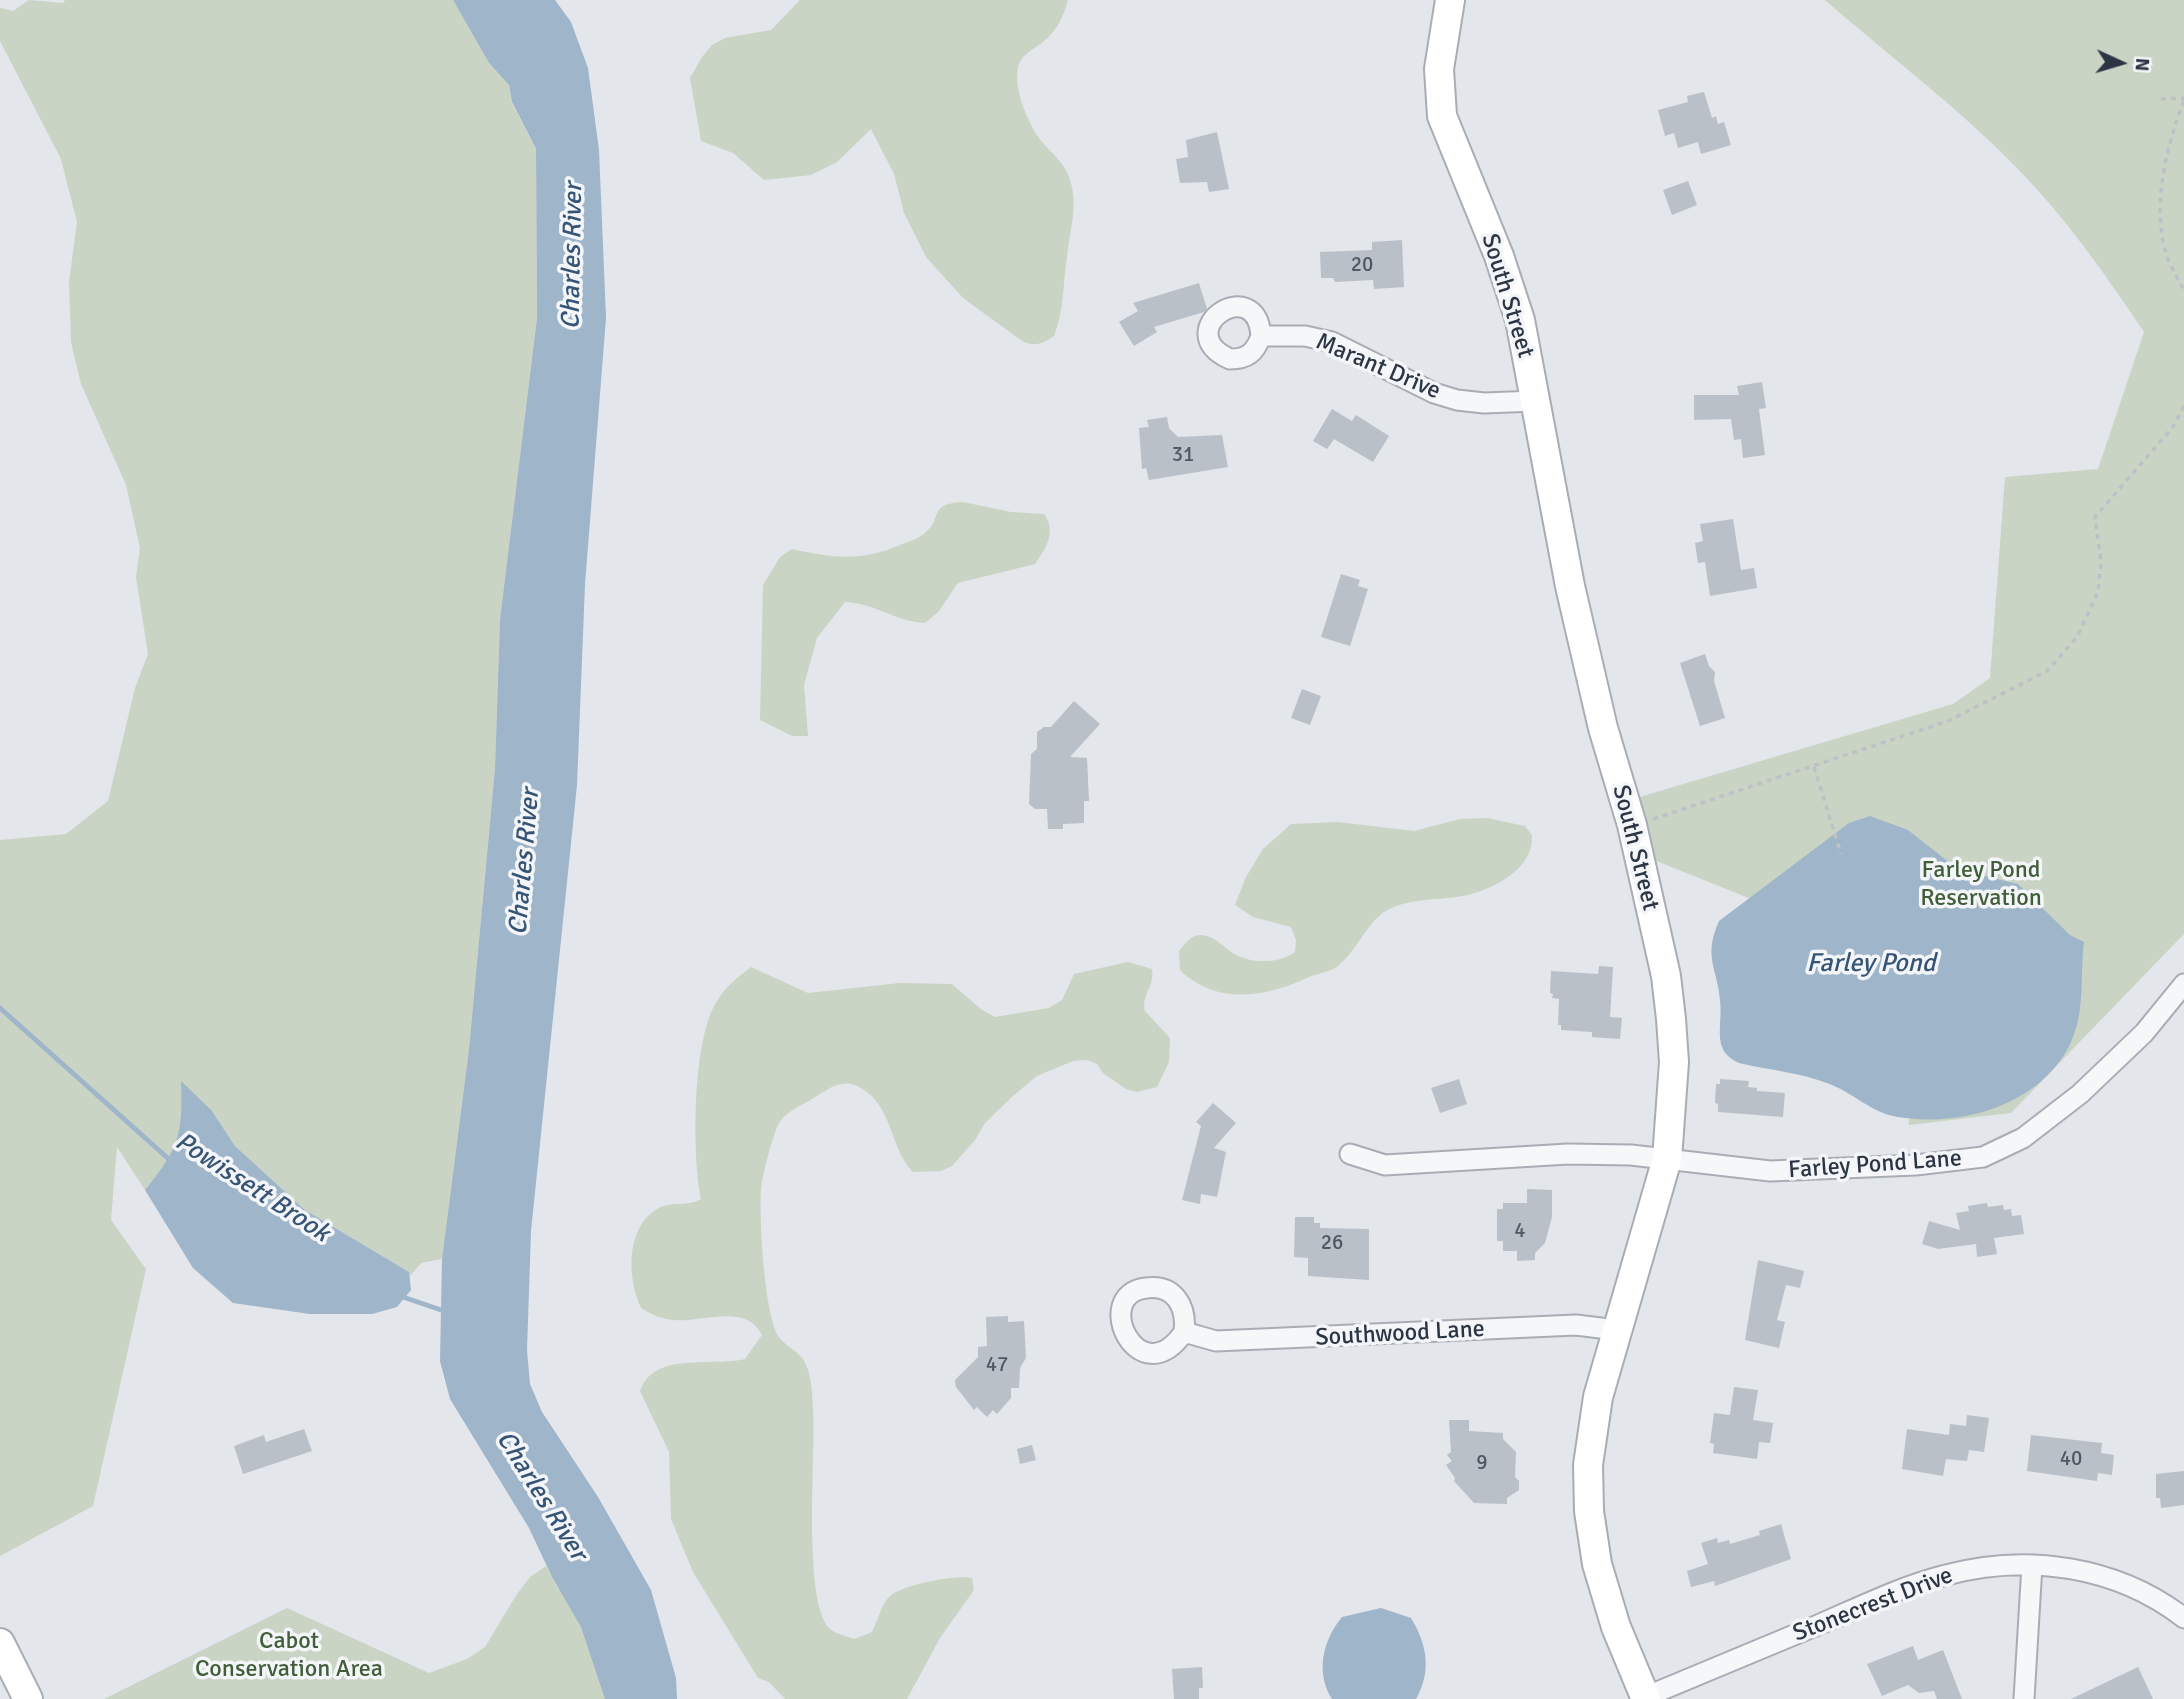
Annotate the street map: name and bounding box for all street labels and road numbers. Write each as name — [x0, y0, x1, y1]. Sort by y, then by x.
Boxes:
street label: South Street — [1474, 230, 1540, 362]
street label: Marant Drive — [1311, 328, 1445, 406]
street label: South Street — [1606, 782, 1664, 914]
street label: Farley Pond Lane — [1787, 1145, 1963, 1185]
street label: Southwood Lane — [1315, 1315, 1485, 1353]
street label: Stonecrest Drive — [1789, 1561, 1957, 1649]

